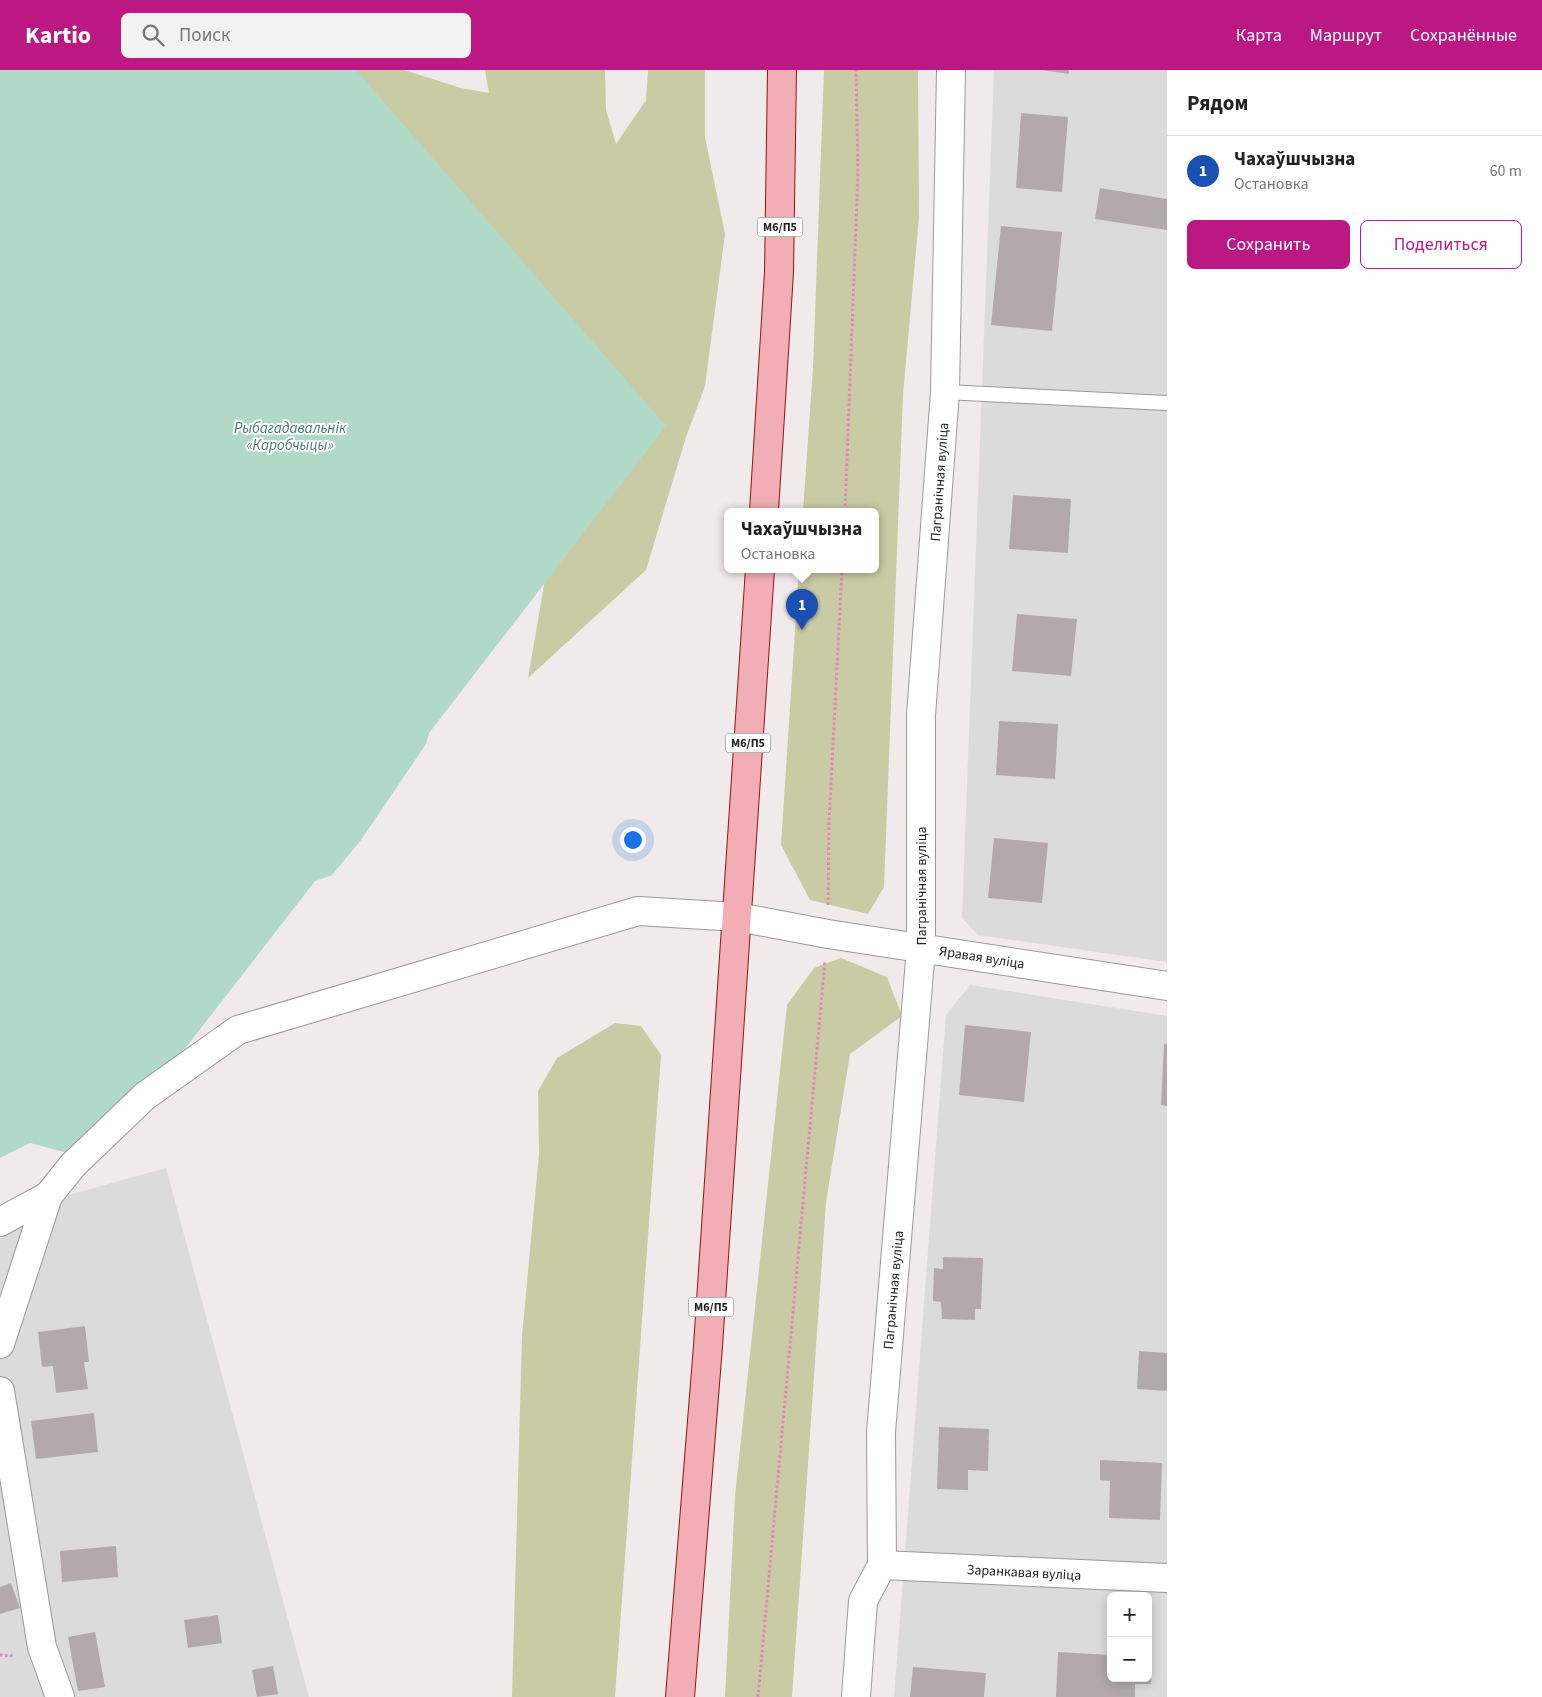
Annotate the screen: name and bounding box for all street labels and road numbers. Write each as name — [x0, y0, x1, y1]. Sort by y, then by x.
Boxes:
road number: М6/П5 — [758, 218, 802, 236]
street label: Пагранічная вуліца — [926, 422, 954, 542]
road number: М6/П5 — [726, 734, 770, 752]
street label: Пагранічная вуліца — [912, 826, 932, 946]
street label: Яравая вуліца — [938, 941, 1026, 975]
street label: Пагранічная вуліца — [879, 1230, 909, 1350]
road number: М6/П5 — [688, 1298, 734, 1316]
street label: Заранкавая вуліца — [966, 1560, 1082, 1586]

